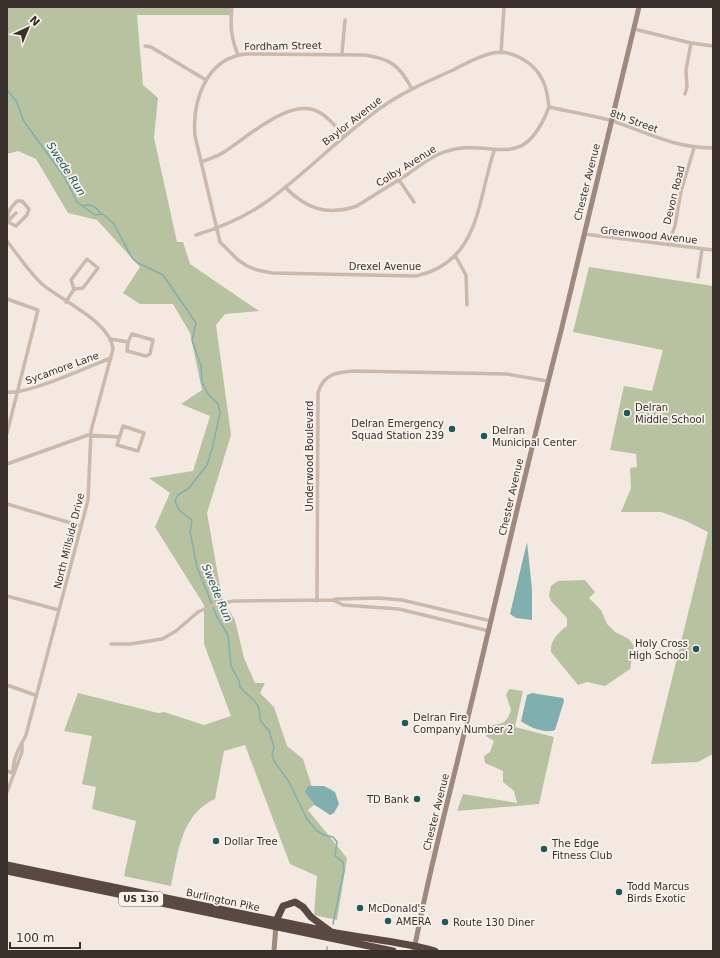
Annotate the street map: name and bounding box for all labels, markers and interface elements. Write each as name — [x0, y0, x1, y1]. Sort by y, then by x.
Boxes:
north arrow — [8, 8, 48, 48]
text: N — [27, 13, 42, 29]
street label: Fordham Street — [244, 40, 322, 52]
street label: Baylor Avenue — [320, 94, 384, 148]
street label: 8th Street — [609, 107, 660, 135]
water label: Swede Run — [44, 140, 88, 198]
street label: Chester Avenue — [572, 142, 602, 222]
street label: Colby Avenue — [374, 143, 438, 189]
street label: Devon Road — [661, 164, 687, 226]
street label: Greenwood Avenue — [600, 224, 698, 246]
street label: Drexel Avenue — [349, 261, 421, 272]
street label: Sycamore Lane — [24, 350, 100, 386]
street label: Underwood Boulevard — [304, 401, 315, 511]
place label: Delran Middle School — [635, 402, 704, 425]
marker: Delran Middle School — [622, 408, 632, 418]
place label: Delran Emergency Squad Station 239 — [351, 418, 444, 441]
marker: Delran Emergency Squad Station 239 — [447, 424, 457, 434]
place label: Delran Municipal Center — [492, 425, 577, 448]
marker: Delran Municipal Center — [479, 431, 489, 441]
street label: Chester Avenue — [497, 457, 525, 537]
street label: North Millside Drive — [52, 492, 86, 590]
water label: Swede Run — [199, 562, 235, 624]
place label: Holy Cross High School — [629, 638, 688, 661]
marker: Holy Cross High School — [691, 644, 701, 654]
place label: Delran Fire Company Number 2 — [413, 712, 513, 735]
marker: Delran Fire Company Number 2 — [400, 718, 410, 728]
street label: Chester Avenue — [421, 772, 451, 852]
place label: TD Bank — [366, 794, 409, 805]
marker: TD Bank — [412, 794, 422, 804]
marker: Dollar Tree — [211, 836, 221, 846]
place label: Dollar Tree — [224, 836, 278, 847]
place label: The Edge Fitness Club — [551, 838, 612, 861]
marker: The Edge Fitness Club — [539, 844, 549, 854]
place label: Todd Marcus Birds Exotic — [626, 881, 689, 904]
street label: Burlington Pike — [185, 887, 261, 913]
marker: Todd Marcus Birds Exotic — [614, 887, 624, 897]
road number: US 130 — [119, 892, 163, 906]
marker: McDonald's — [355, 903, 365, 913]
place label: McDonald's — [368, 903, 426, 914]
marker: AMERA — [383, 916, 393, 926]
place label: AMERA — [396, 916, 431, 927]
marker: Route 130 Diner — [440, 917, 450, 927]
place label: Route 130 Diner — [453, 917, 535, 928]
scale bar — [10, 924, 80, 950]
text: 100 m — [16, 931, 54, 945]

